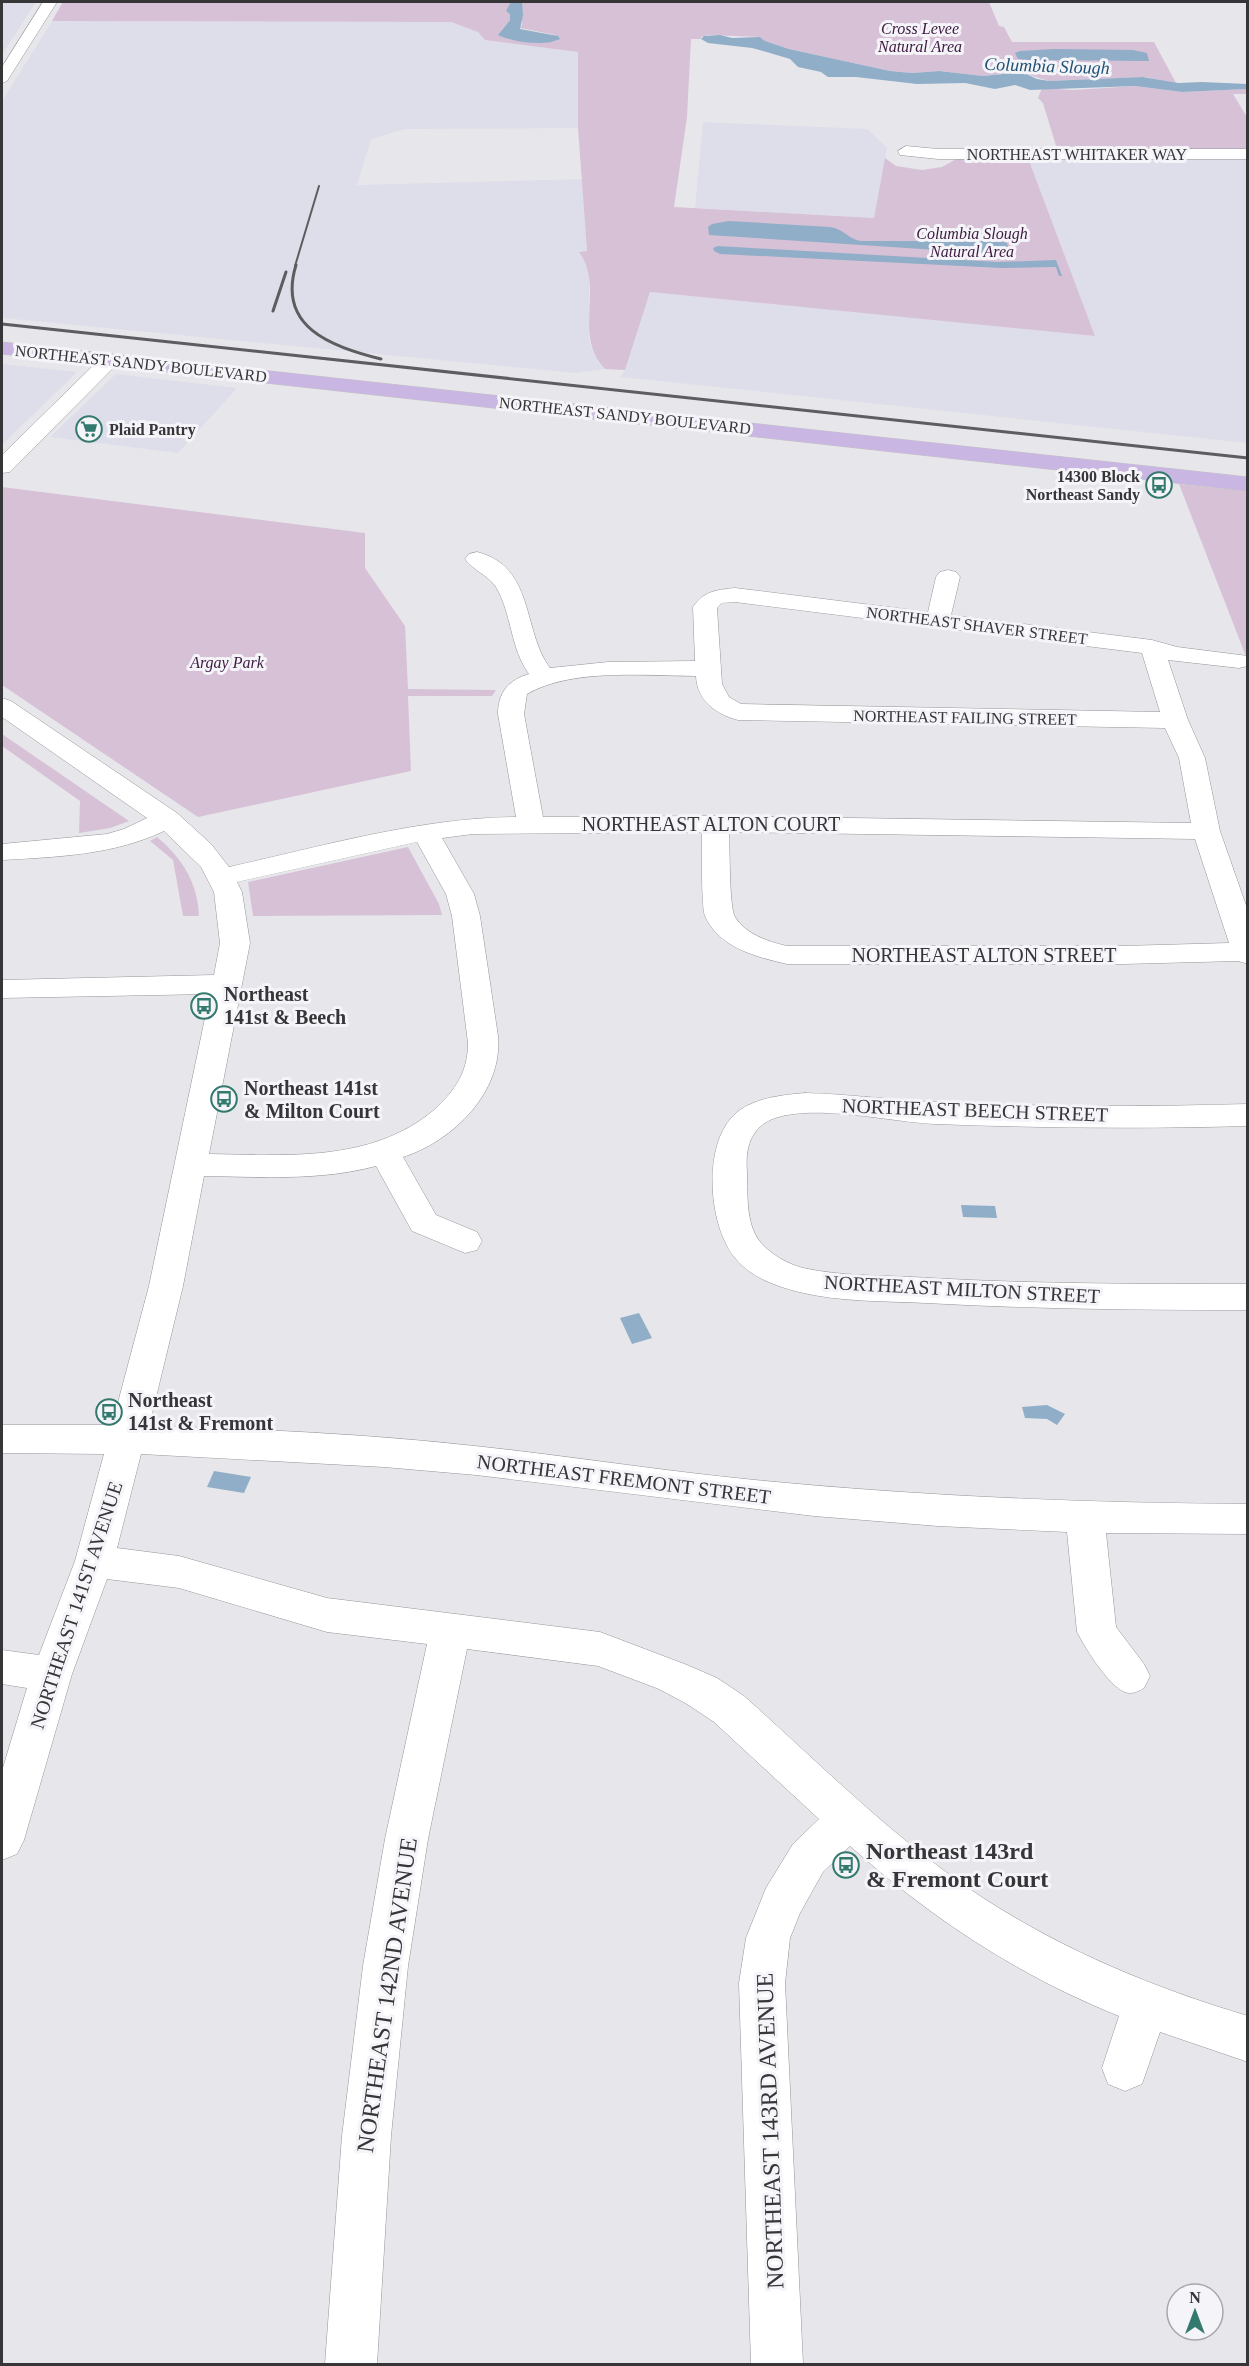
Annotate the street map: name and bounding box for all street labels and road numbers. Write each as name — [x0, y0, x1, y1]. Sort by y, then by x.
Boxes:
street label: NORTHEAST WHITAKER WAY — [967, 146, 1188, 163]
street label: NORTHEAST SANDY BOULEVARD — [14, 342, 268, 385]
street label: NORTHEAST SANDY BOULEVARD — [498, 394, 752, 437]
street label: NORTHEAST SHAVER STREET — [865, 604, 1089, 648]
street label: NORTHEAST FAILING STREET — [853, 707, 1077, 728]
street label: NORTHEAST ALTON COURT — [582, 813, 840, 835]
street label: NORTHEAST ALTON STREET — [851, 944, 1117, 966]
street label: NORTHEAST BEECH STREET — [842, 1094, 1108, 1126]
street label: NORTHEAST MILTON STREET — [823, 1271, 1101, 1307]
street label: NORTHEAST FREMONT STREET — [476, 1450, 772, 1508]
street label: NORTHEAST 141ST AVENUE — [26, 1479, 126, 1731]
street label: NORTHEAST 142ND AVENUE — [352, 1836, 422, 2154]
street label: NORTHEAST 143RD AVENUE — [751, 1972, 789, 2290]

